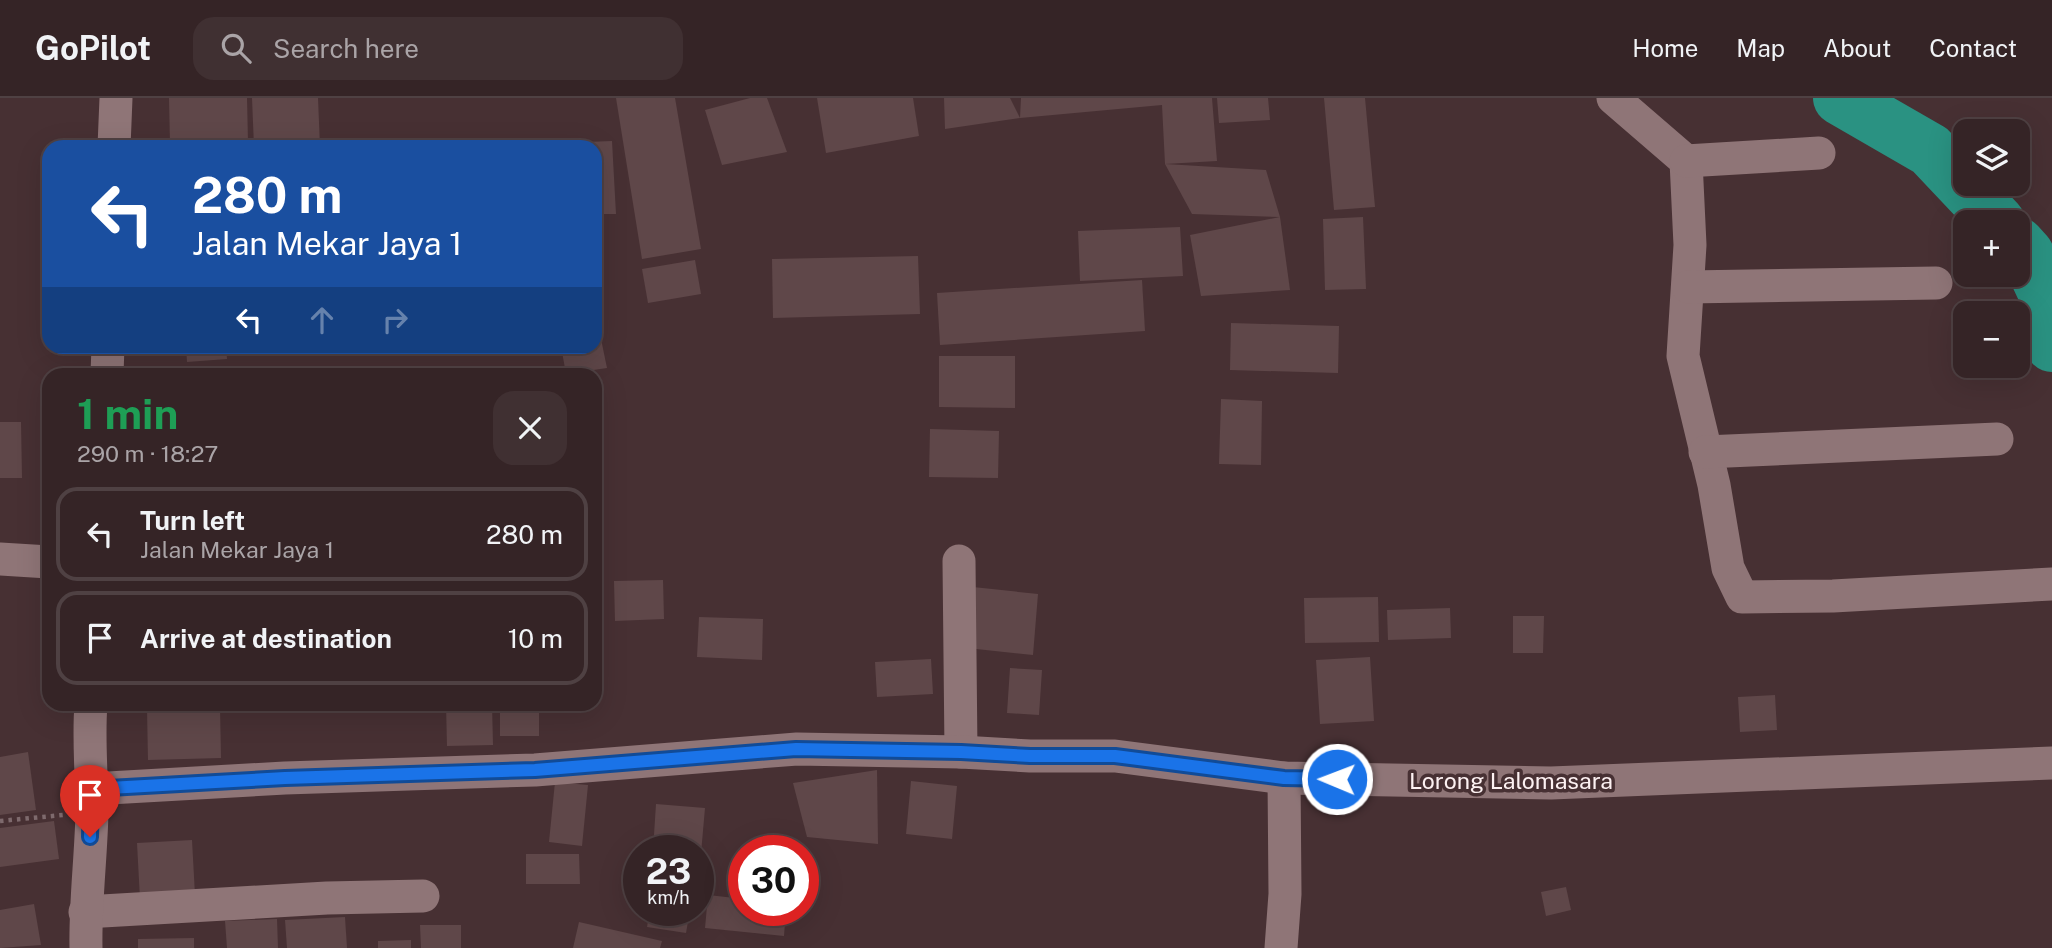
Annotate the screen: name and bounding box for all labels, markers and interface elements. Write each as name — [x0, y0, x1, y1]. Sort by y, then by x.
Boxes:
search box — [193, 17, 683, 80]
text: GoPilot — [35, 29, 151, 67]
icon: search — [217, 29, 255, 67]
text: Search here — [273, 33, 419, 64]
text: Home — [1632, 34, 1698, 62]
text: Map — [1736, 34, 1785, 62]
text: About — [1823, 34, 1891, 62]
text: Contact — [1929, 34, 2017, 62]
map controls — [1953, 119, 2030, 378]
button: layers — [1953, 119, 2030, 196]
text: 280 m — [192, 166, 342, 224]
icon: left — [77, 168, 168, 259]
button: + — [1953, 210, 2030, 287]
text: Jalan Mekar Jaya 1 — [192, 225, 462, 262]
icon: left — [230, 301, 268, 339]
icon: ahead — [303, 301, 341, 339]
icon: right — [376, 301, 414, 339]
button: − — [1953, 301, 2030, 378]
text: 1 min — [77, 389, 178, 438]
button: close — [493, 391, 567, 465]
text: 290 m · 18:27 — [77, 440, 218, 467]
text: Turn left — [140, 505, 245, 536]
icon: left — [81, 515, 119, 553]
text: 280 m — [486, 519, 563, 550]
text: Jalan Mekar Jaya 1 — [140, 536, 334, 563]
icon: arrive — [81, 619, 119, 657]
text: Arrive at destination — [140, 623, 392, 654]
text: 10 m — [508, 623, 563, 654]
position arrow — [1300, 742, 1374, 816]
pin — [60, 765, 120, 837]
street label: Lorong Lalomasara — [1409, 767, 1613, 794]
icon: arrive — [71, 776, 109, 814]
speed limit sign: 30 — [728, 835, 819, 926]
text: 23 — [646, 851, 691, 892]
text: km/h — [647, 887, 690, 908]

